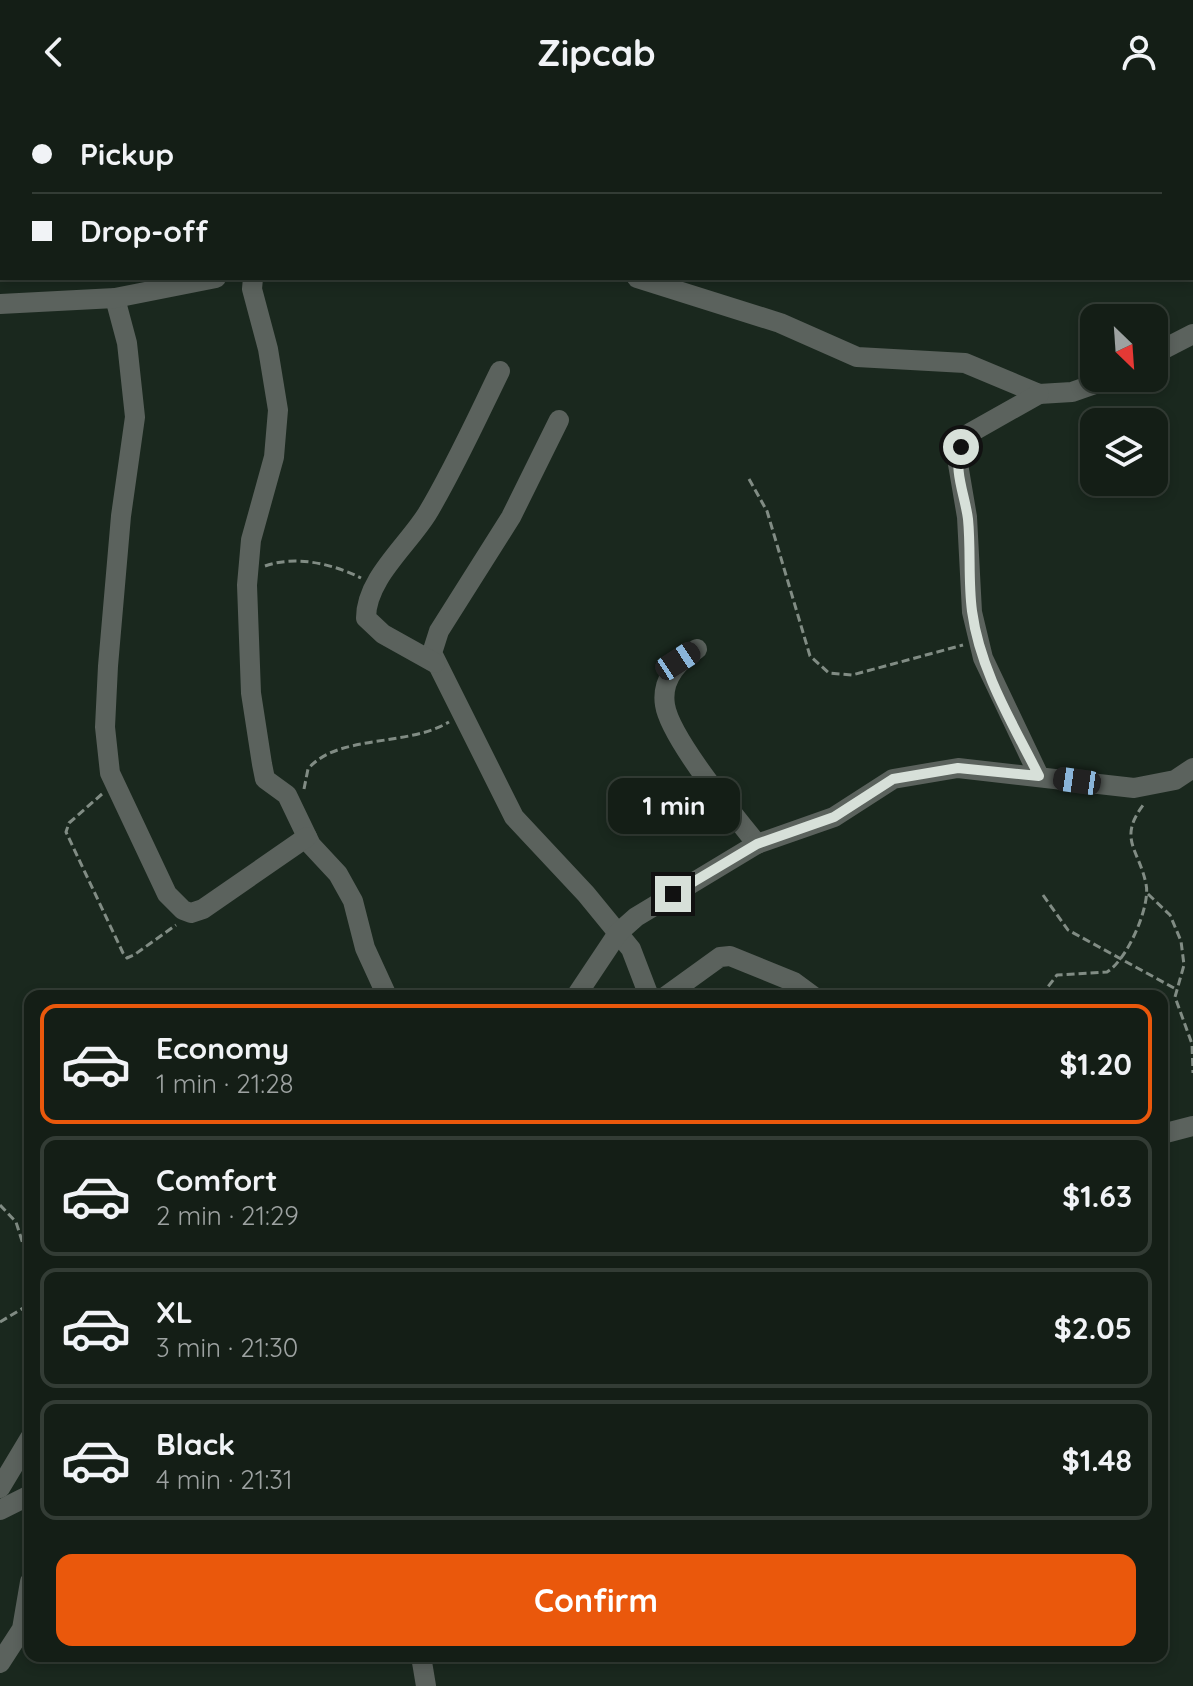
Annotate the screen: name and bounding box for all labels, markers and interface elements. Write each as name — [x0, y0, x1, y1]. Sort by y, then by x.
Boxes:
icon: back — [32, 30, 76, 74]
text: Zipcab — [537, 30, 656, 75]
icon: person — [1117, 30, 1161, 74]
text: Pickup — [80, 135, 174, 173]
text: Drop-off — [80, 212, 208, 250]
north arrow — [1080, 304, 1168, 392]
map controls — [1080, 304, 1168, 496]
button: layers — [1080, 408, 1168, 496]
route start — [943, 429, 979, 465]
car — [651, 638, 705, 684]
car — [1052, 766, 1102, 796]
callout: 1 min — [607, 778, 739, 834]
text: 1 min — [643, 789, 706, 822]
route end — [655, 876, 691, 912]
icon: car — [60, 1028, 132, 1100]
text: Economy — [156, 1029, 289, 1067]
text: $1.20 — [1059, 1045, 1132, 1083]
text: 1 min · 21:28 — [156, 1067, 294, 1100]
icon: car — [60, 1160, 132, 1232]
text: Comfort — [156, 1161, 277, 1199]
text: $1.63 — [1062, 1177, 1132, 1215]
text: 2 min · 21:29 — [156, 1199, 299, 1232]
icon: car — [60, 1292, 132, 1364]
text: XL — [156, 1293, 193, 1331]
text: $2.05 — [1054, 1309, 1132, 1347]
text: 3 min · 21:30 — [156, 1331, 298, 1364]
icon: car — [60, 1424, 132, 1496]
text: Black — [156, 1425, 235, 1463]
text: $1.48 — [1062, 1441, 1132, 1479]
text: 4 min · 21:31 — [156, 1463, 293, 1496]
button: Confirm — [56, 1554, 1136, 1646]

